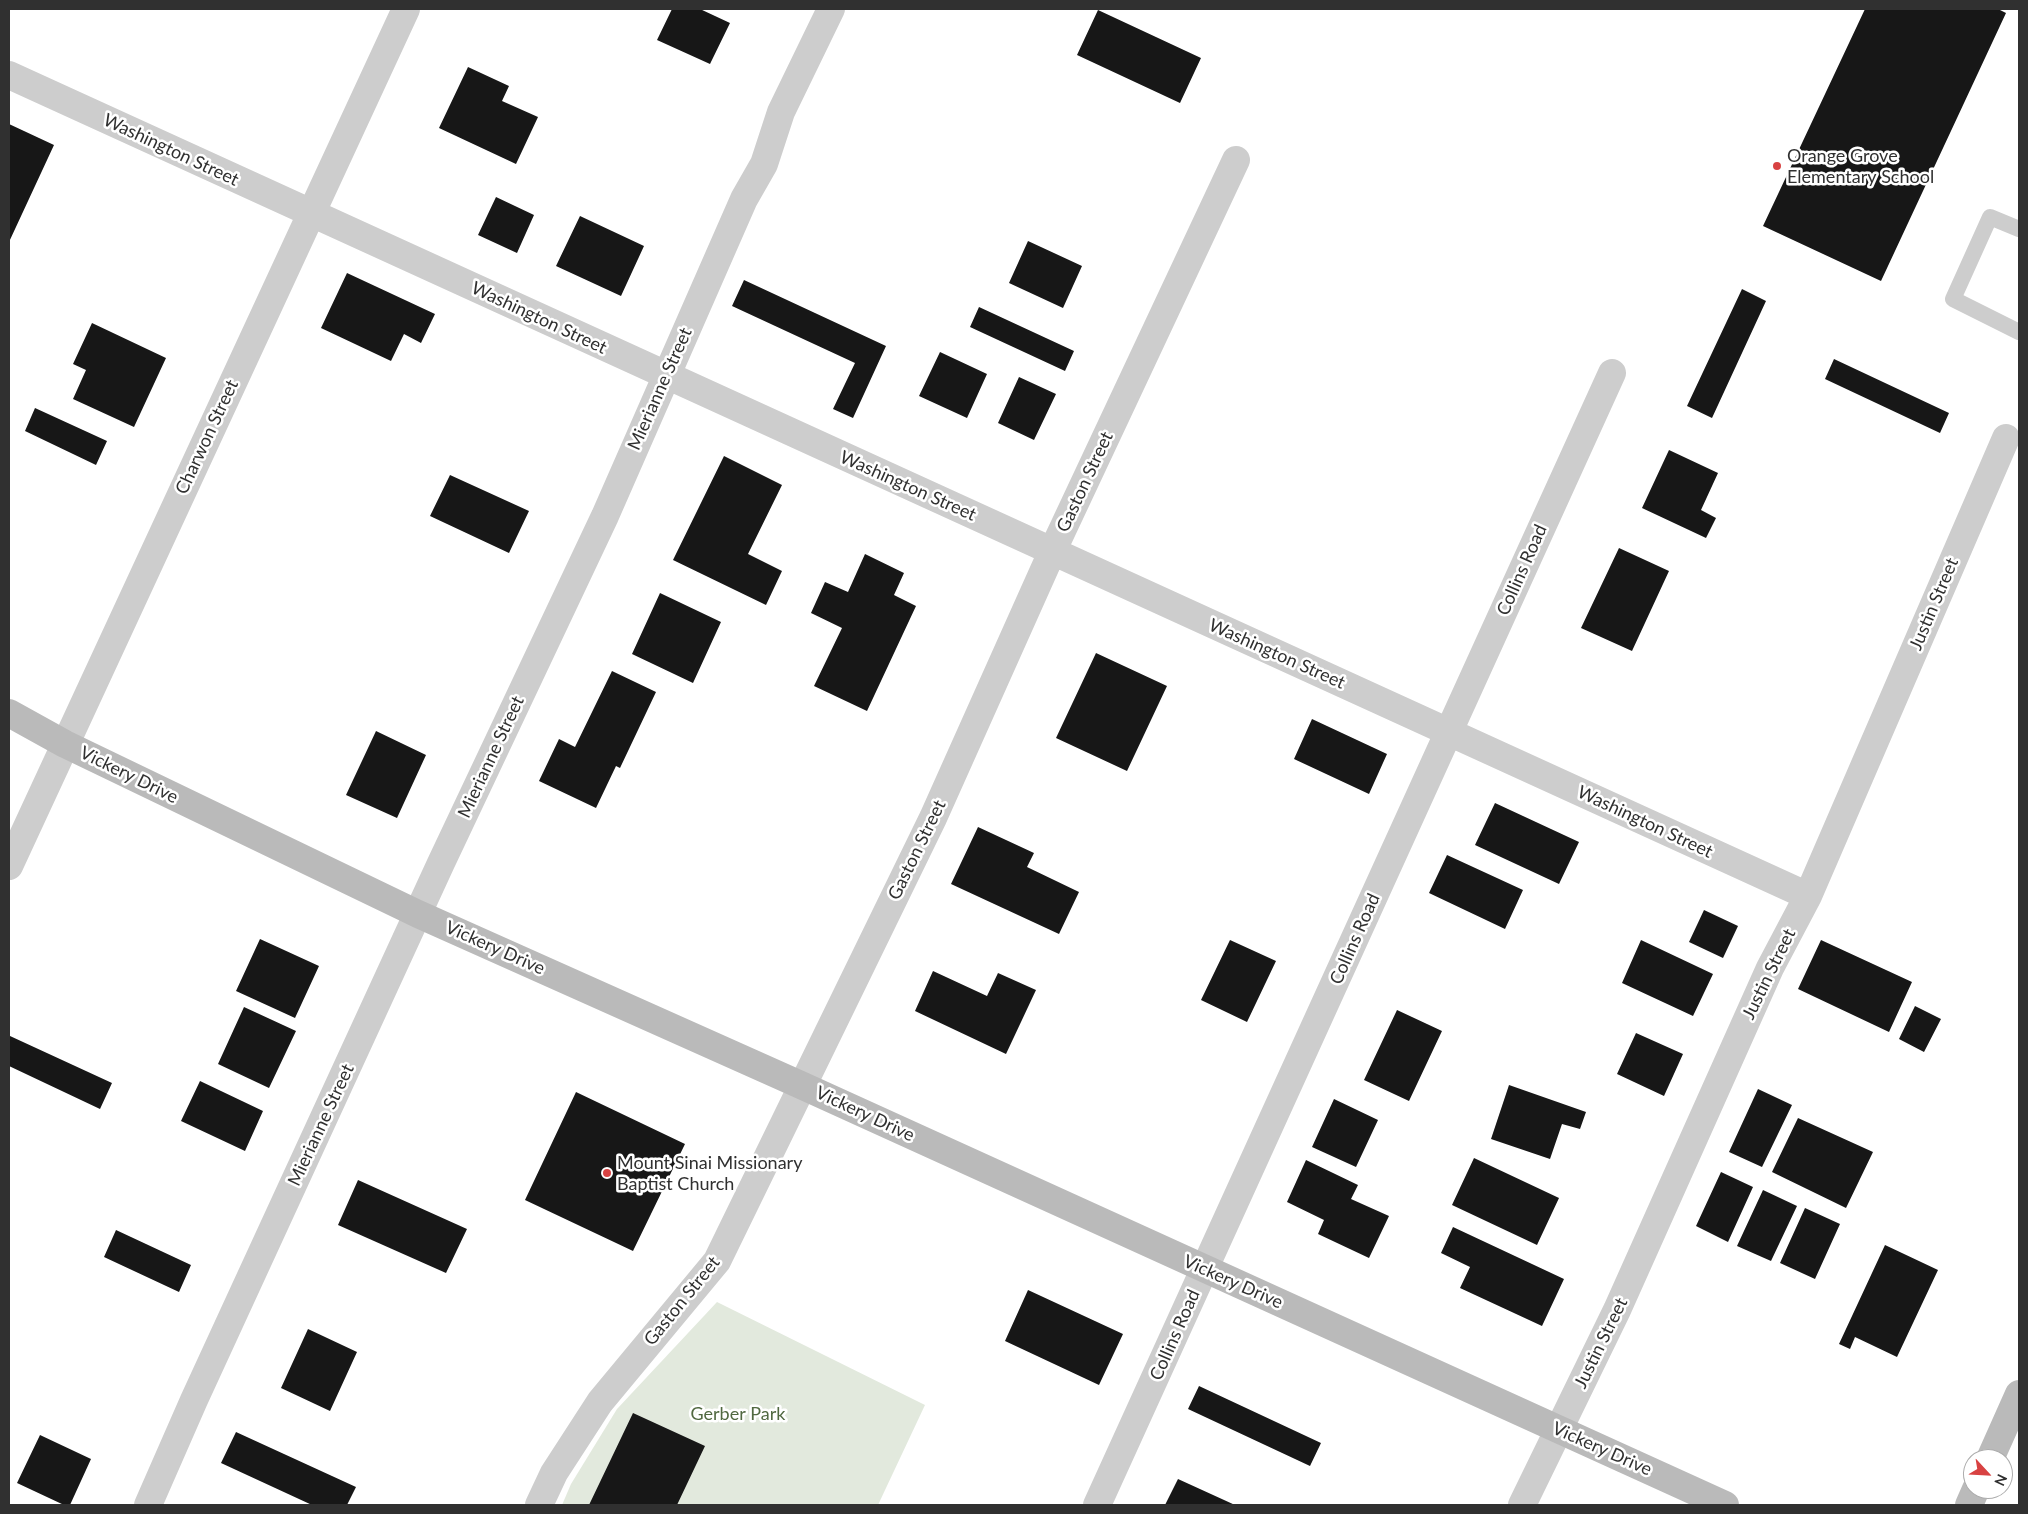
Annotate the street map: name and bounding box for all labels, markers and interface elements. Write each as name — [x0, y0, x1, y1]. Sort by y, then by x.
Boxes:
street label: Washington Street — [100, 109, 242, 191]
place label: Orange Grove Elementary School — [1787, 145, 1934, 188]
marker: Orange Grove Elementary School — [1771, 160, 1783, 172]
street label: Washington Street — [468, 277, 610, 359]
street label: Mierianne Street — [623, 324, 697, 454]
street label: Charwon Street — [171, 376, 243, 498]
street label: Gaston Street — [1052, 428, 1118, 536]
street label: Washington Street — [837, 446, 979, 526]
street label: Collins Road — [1492, 521, 1552, 619]
street label: Justin Street — [1905, 555, 1963, 653]
street label: Washington Street — [1206, 614, 1348, 694]
street label: Mierianne Street — [453, 693, 529, 821]
street label: Vickery Drive — [76, 742, 182, 808]
street label: Washington Street — [1574, 781, 1716, 863]
street label: Gaston Street — [884, 797, 950, 903]
street label: Collins Road — [1325, 890, 1385, 988]
street label: Vickery Drive — [442, 916, 548, 980]
street label: Justin Street — [1738, 925, 1800, 1023]
street label: Mierianne Street — [283, 1061, 359, 1189]
street label: Vickery Drive — [812, 1082, 918, 1146]
place label: Mount Sinai Missionary Baptist Church — [617, 1152, 802, 1194]
marker: Mount Sinai Missionary Baptist Church — [601, 1167, 613, 1179]
street label: Vickery Drive — [1180, 1250, 1286, 1314]
street label: Gaston Street — [639, 1252, 725, 1350]
street label: Collins Road — [1145, 1286, 1205, 1384]
street label: Justin Street — [1570, 1294, 1632, 1392]
park label: Gerber Park — [690, 1403, 786, 1425]
street label: Vickery Drive — [1549, 1417, 1655, 1481]
north arrow — [1963, 1449, 2013, 1499]
text: N — [1991, 1472, 2011, 1489]

